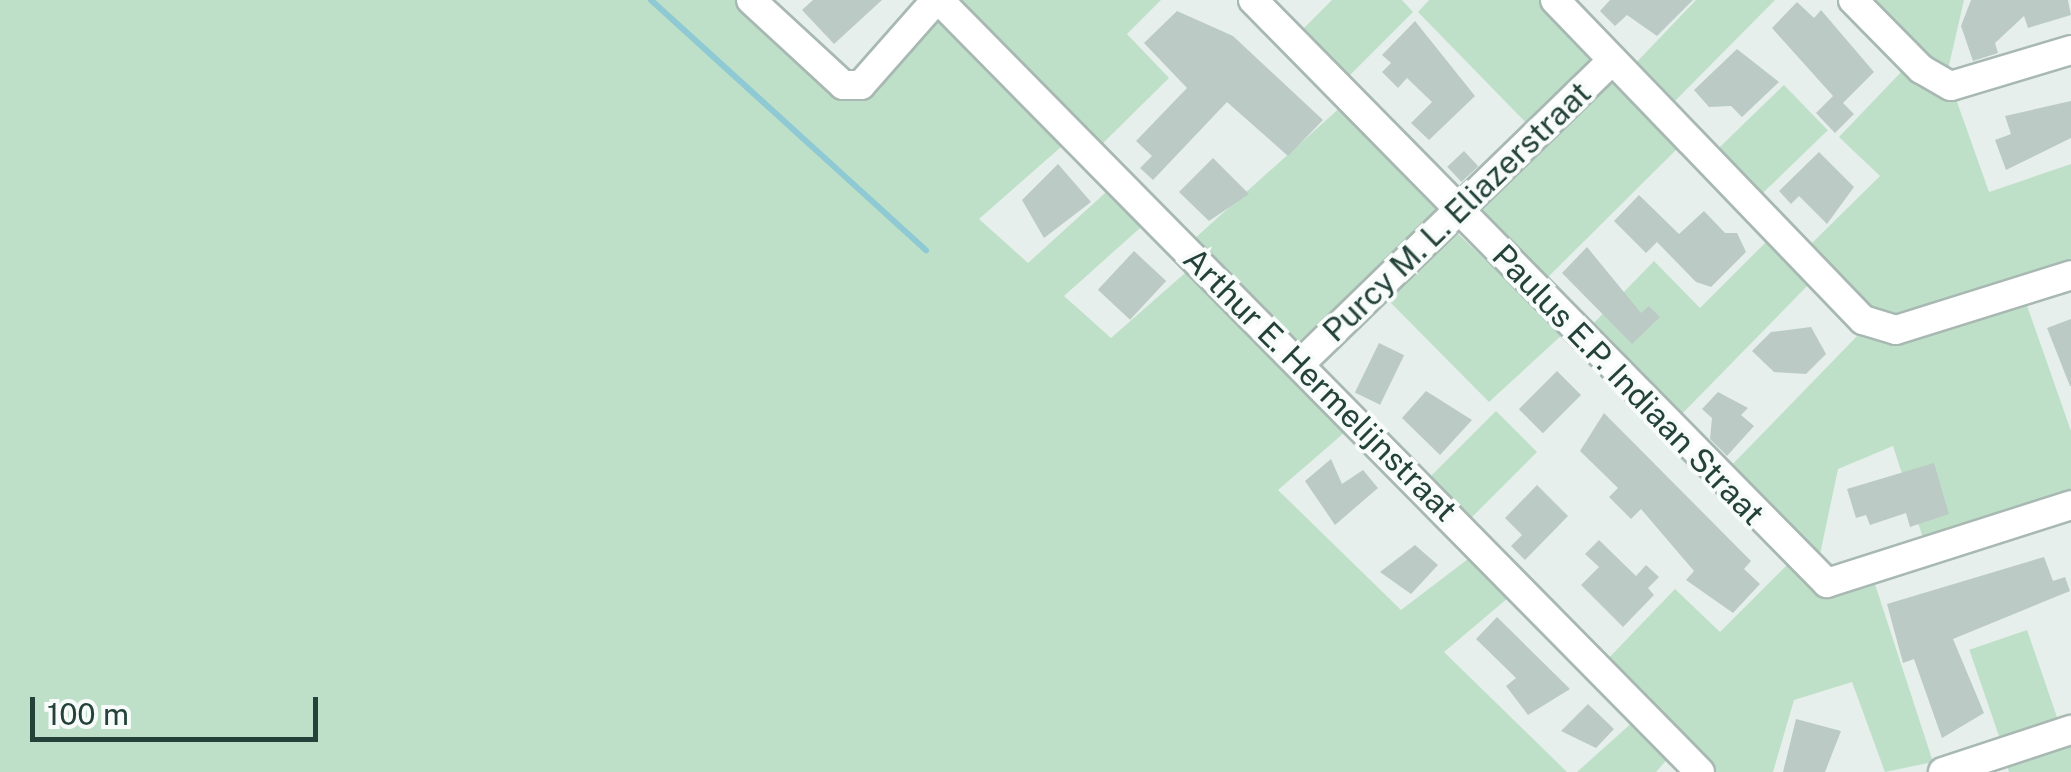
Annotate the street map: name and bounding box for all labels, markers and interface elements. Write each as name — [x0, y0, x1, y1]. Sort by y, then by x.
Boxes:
street label: Purcy M. L. Eliazerstraat — [1315, 74, 1599, 350]
street label: Paulus E.P. Indiaan Straat — [1484, 237, 1772, 533]
street label: Arthur E. Hermelijnstraat — [1175, 240, 1465, 530]
scale bar — [35, 677, 322, 739]
text: 100 m — [47, 696, 129, 732]

